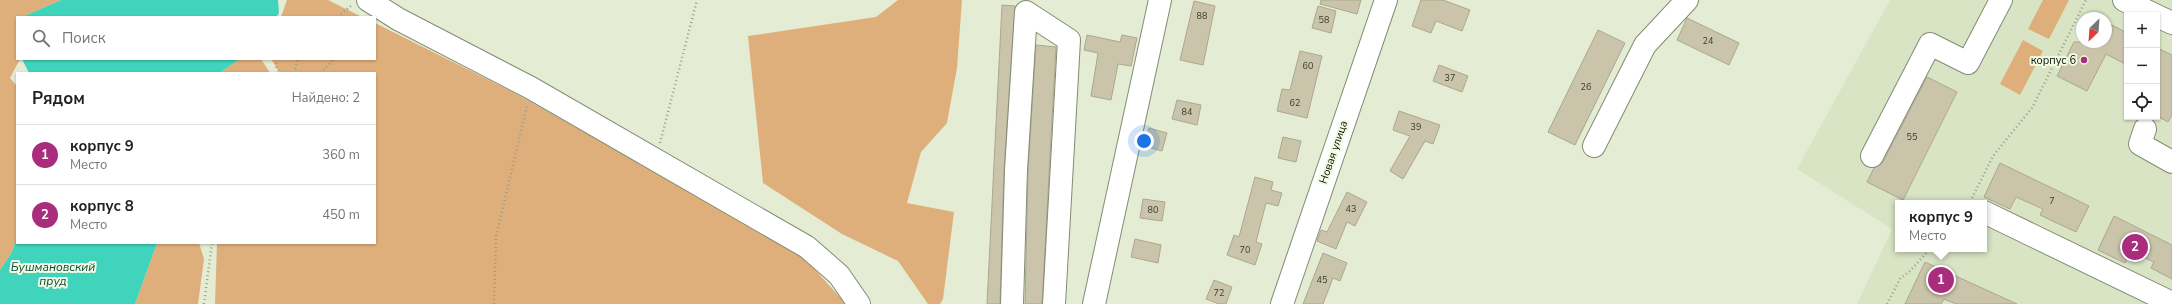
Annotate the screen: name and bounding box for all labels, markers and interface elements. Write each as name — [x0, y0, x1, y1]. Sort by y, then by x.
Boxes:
house number: 88 — [1197, 10, 1207, 22]
north arrow — [2076, 12, 2112, 48]
map controls — [2124, 12, 2160, 120]
button: + — [2124, 12, 2160, 48]
house number: 58 — [1319, 14, 1329, 26]
search box — [16, 16, 376, 60]
icon: search — [30, 27, 52, 49]
text: Поиск — [62, 28, 106, 48]
house number: 24 — [1703, 35, 1714, 47]
button: − — [2124, 48, 2160, 84]
place label: корпус 6 — [2031, 53, 2076, 68]
marker: корпус 6 — [2079, 55, 2089, 65]
house number: 60 — [1303, 60, 1313, 72]
house number: 37 — [1445, 72, 1455, 84]
house number: 26 — [1581, 81, 1591, 93]
button: locate — [2124, 84, 2160, 120]
text: Рядом — [32, 87, 85, 110]
text: Найдено: 2 — [292, 89, 360, 107]
house number: 62 — [1290, 97, 1300, 109]
house number: 84 — [1182, 106, 1193, 118]
street label: Новая улица — [1316, 118, 1351, 186]
house number: 39 — [1411, 121, 1421, 133]
your location — [1134, 131, 1154, 151]
house number: 55 — [1907, 131, 1917, 143]
text: корпус 9 — [70, 136, 134, 156]
text: 1 — [41, 146, 49, 164]
text: 360 m — [322, 146, 360, 164]
text: Место — [70, 156, 107, 174]
house number: 7 — [2049, 195, 2055, 207]
text: корпус 8 — [70, 196, 134, 216]
popup — [1895, 200, 1987, 252]
house number: 43 — [1346, 203, 1356, 215]
house number: 80 — [1148, 204, 1158, 216]
text: 2 — [41, 206, 49, 224]
text: 450 m — [322, 206, 360, 224]
text: корпус 9 — [1909, 207, 1973, 227]
text: Место — [70, 216, 107, 234]
text: Место — [1909, 227, 1947, 245]
pin: 2 — [2122, 232, 2148, 262]
house number: 70 — [1240, 244, 1250, 256]
water label: Бушмановский пруд — [11, 259, 95, 289]
pin: 1 — [1928, 265, 1954, 295]
house number: 45 — [1317, 274, 1327, 286]
house number: 72 — [1214, 287, 1224, 299]

